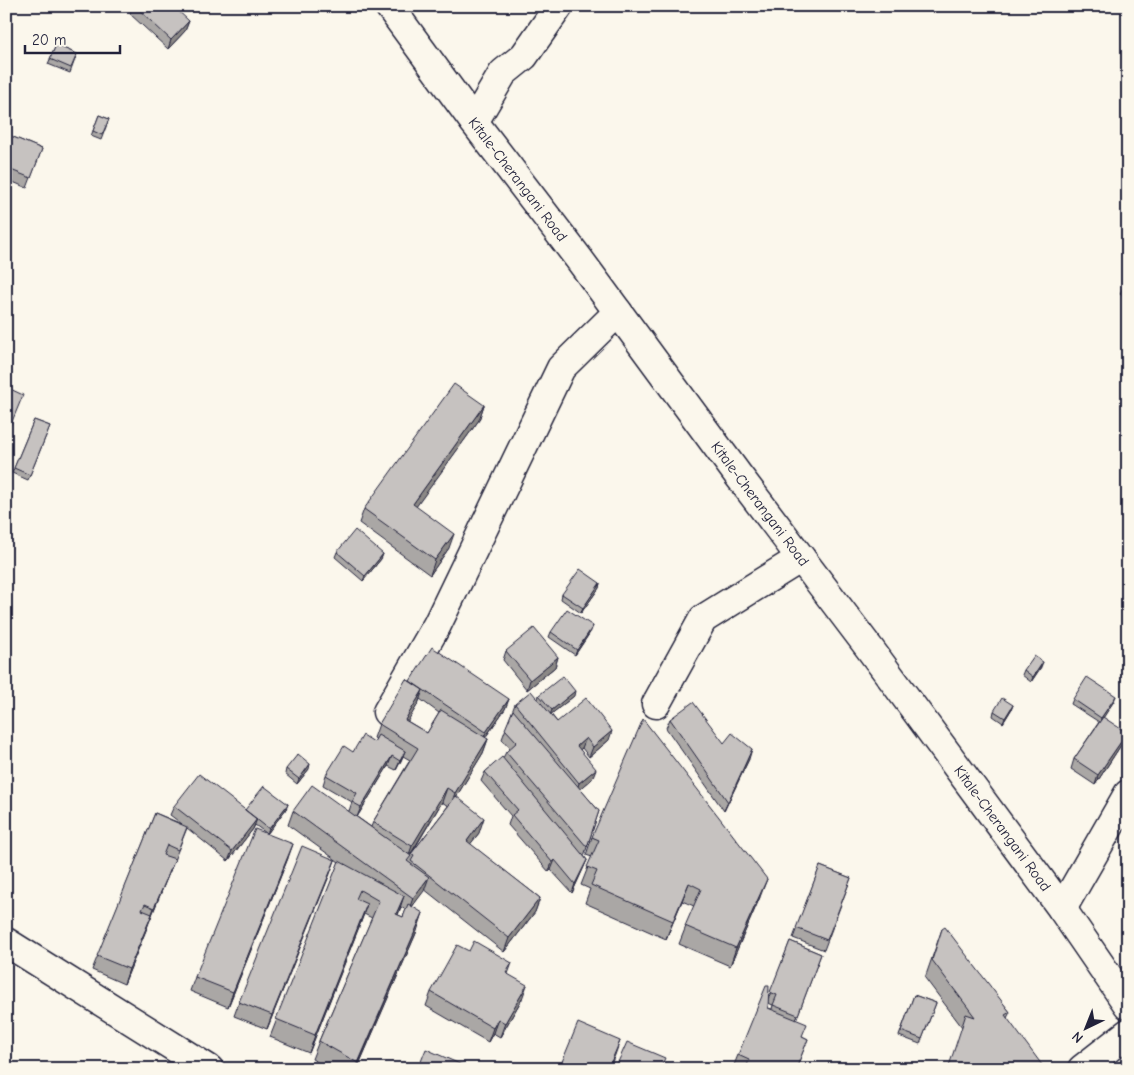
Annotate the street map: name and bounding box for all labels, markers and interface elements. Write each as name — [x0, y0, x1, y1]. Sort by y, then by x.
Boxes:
scale bar — [25, 22, 120, 54]
text: 20 m — [32, 31, 66, 49]
street label: Kitale-Cherangani Road — [465, 114, 571, 245]
street label: Kitale-Cherangani Road — [707, 438, 813, 570]
street label: Kitale-Cherangani Road — [950, 762, 1055, 895]
north arrow — [1062, 1002, 1112, 1052]
text: N — [1068, 1028, 1087, 1046]

